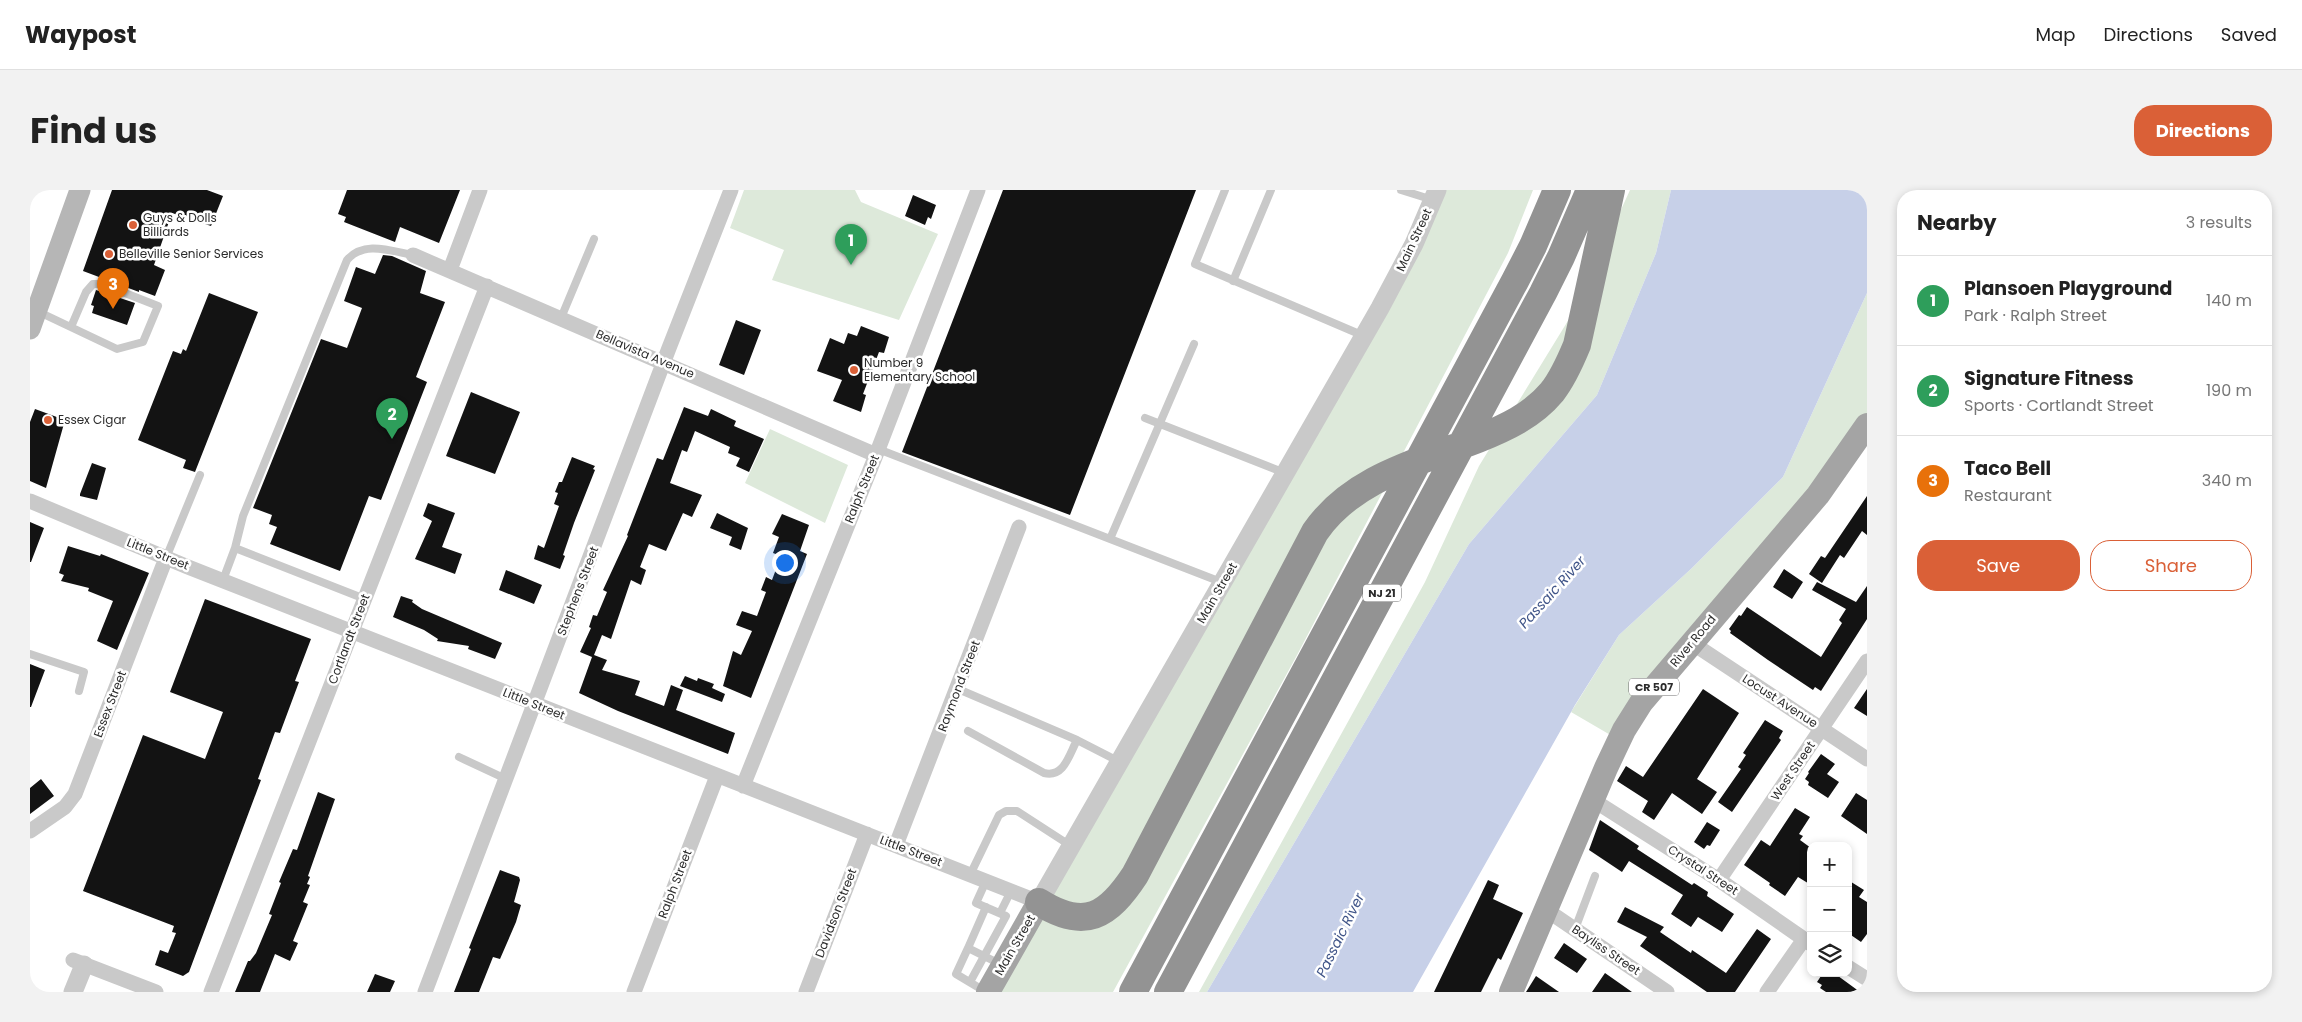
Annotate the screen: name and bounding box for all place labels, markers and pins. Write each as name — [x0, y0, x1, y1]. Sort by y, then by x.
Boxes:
place label: Guys & Dolls Billiards — [143, 209, 217, 240]
marker: Guys & Dolls Billiards — [127, 219, 139, 231]
pin: 1 — [835, 224, 867, 265]
place label: Belleville Senior Services — [119, 245, 263, 262]
marker: Belleville Senior Services — [103, 248, 115, 260]
pin: 3 — [97, 268, 129, 309]
place label: Number 9 Elementary School — [864, 354, 975, 385]
marker: Number 9 Elementary School — [848, 364, 860, 376]
pin: 2 — [376, 398, 408, 439]
place label: Essex Cigar — [58, 411, 127, 428]
marker: Essex Cigar — [42, 414, 54, 426]

